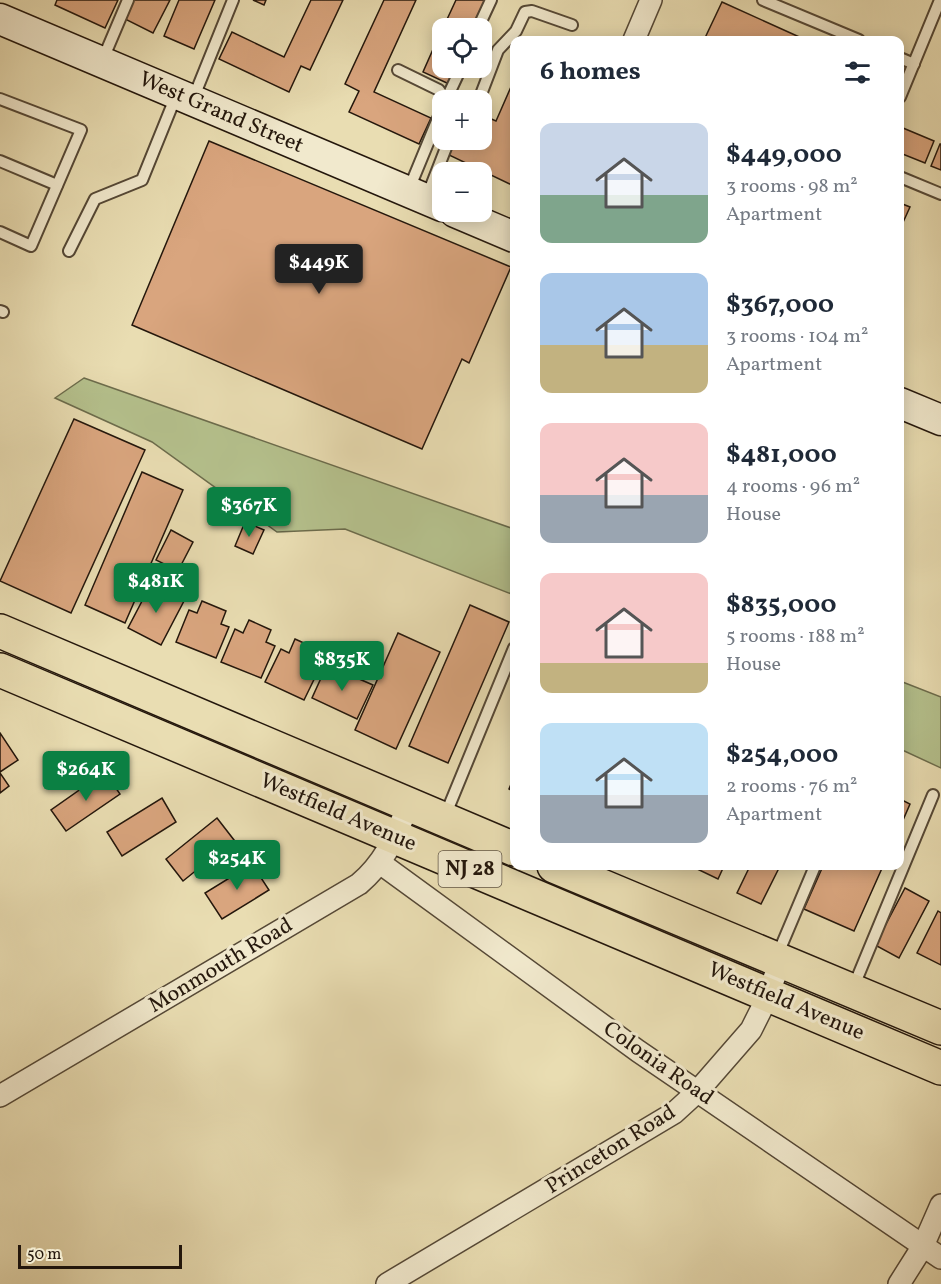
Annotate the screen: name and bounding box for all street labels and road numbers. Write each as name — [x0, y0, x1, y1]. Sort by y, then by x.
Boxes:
street label: West Grand Street — [134, 64, 308, 162]
street label: Westfield Avenue — [255, 766, 421, 860]
road number: NJ 28 — [438, 851, 502, 887]
street label: Monmouth Road — [143, 911, 299, 1021]
street label: Westfield Avenue — [703, 955, 869, 1049]
street label: Colonia Road — [596, 1014, 720, 1114]
street label: Princeton Road — [540, 1098, 682, 1202]

